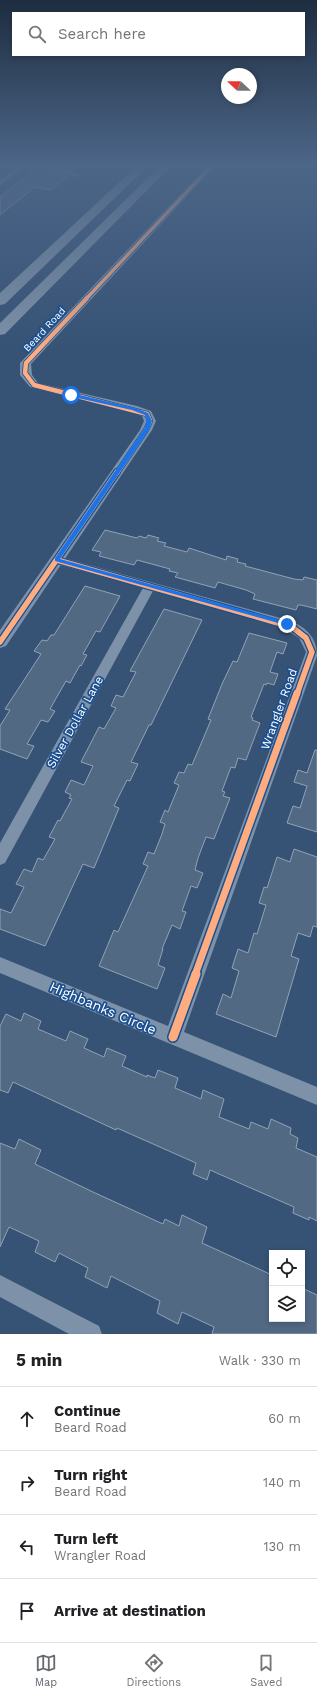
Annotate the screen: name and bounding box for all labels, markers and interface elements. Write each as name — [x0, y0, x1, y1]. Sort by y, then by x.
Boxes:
search box — [12, 12, 305, 56]
icon: search — [26, 23, 48, 45]
text: Search here — [58, 25, 146, 43]
north arrow — [221, 68, 257, 104]
street label: Beard Road — [21, 305, 67, 354]
route start — [62, 386, 80, 404]
route end — [278, 615, 296, 633]
street label: Wrangler Road — [258, 667, 300, 751]
street label: Silver Dollar Lane — [44, 673, 106, 771]
street label: Highbanks Circle — [47, 978, 159, 1038]
map controls — [269, 1250, 305, 1322]
button: locate — [269, 1250, 305, 1286]
button: layers — [269, 1286, 305, 1322]
text: 5 min — [16, 1350, 62, 1370]
text: Walk · 330 m — [219, 1353, 301, 1368]
text: Continue — [54, 1402, 121, 1420]
icon: ahead — [16, 1408, 38, 1430]
text: 60 m — [268, 1411, 301, 1426]
text: Beard Road — [54, 1420, 127, 1435]
text: Turn right — [54, 1466, 127, 1484]
icon: right — [16, 1472, 38, 1494]
text: 140 m — [263, 1475, 301, 1490]
text: Beard Road — [54, 1484, 127, 1499]
text: Turn left — [54, 1530, 118, 1548]
icon: left — [16, 1536, 38, 1558]
text: 130 m — [263, 1539, 301, 1554]
text: Wrangler Road — [54, 1548, 146, 1563]
icon: arrive — [16, 1600, 38, 1622]
text: Arrive at destination — [54, 1602, 206, 1620]
tab: Map — [35, 1652, 57, 1689]
tab: Directions — [127, 1652, 181, 1689]
tab: Saved — [250, 1652, 282, 1689]

